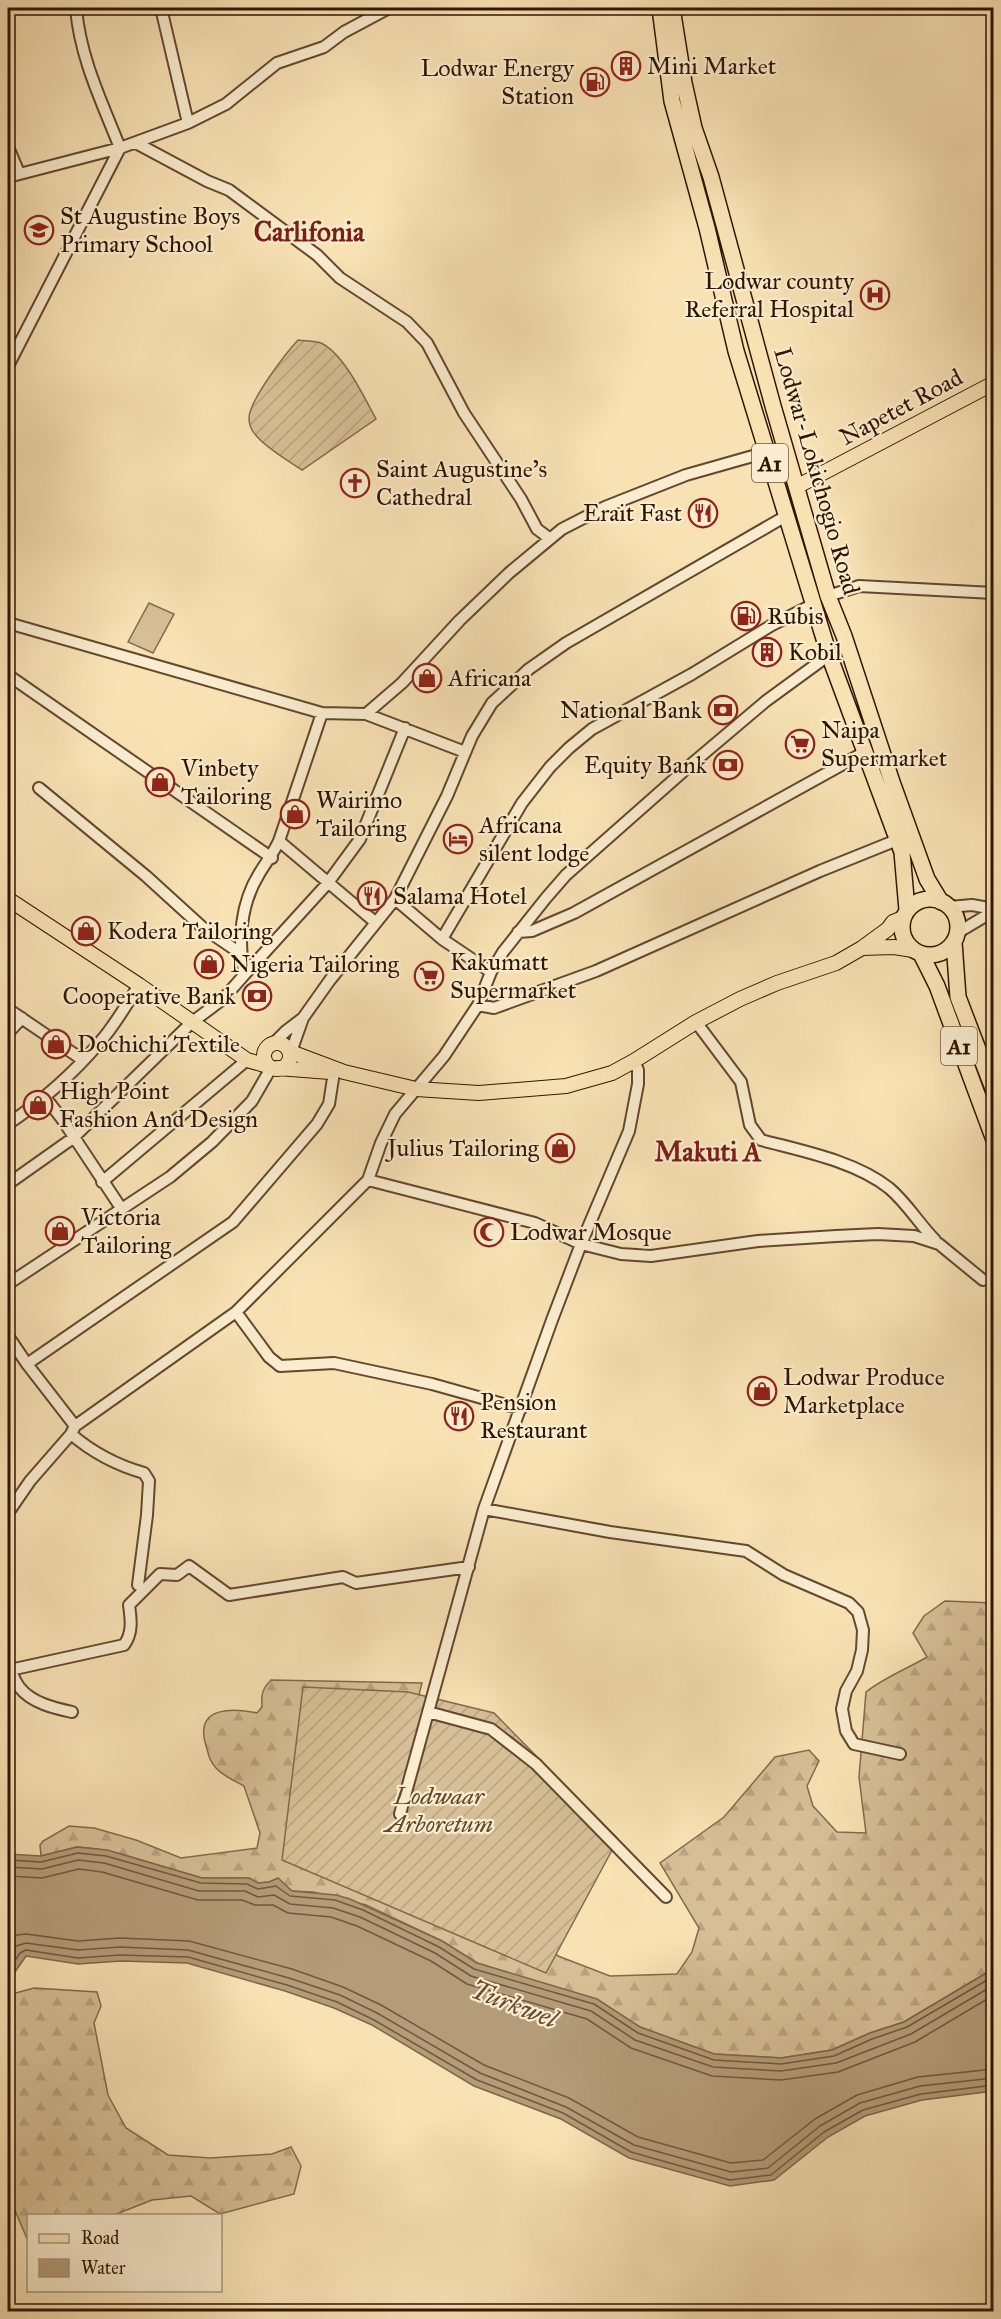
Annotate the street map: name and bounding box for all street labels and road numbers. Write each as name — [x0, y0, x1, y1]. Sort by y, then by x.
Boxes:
street label: Lodwar-Lokichogio Road — [767, 344, 867, 598]
street label: Napetet Road — [834, 362, 968, 452]
road number: A1 — [752, 444, 788, 482]
road number: A1 — [941, 1027, 977, 1065]

